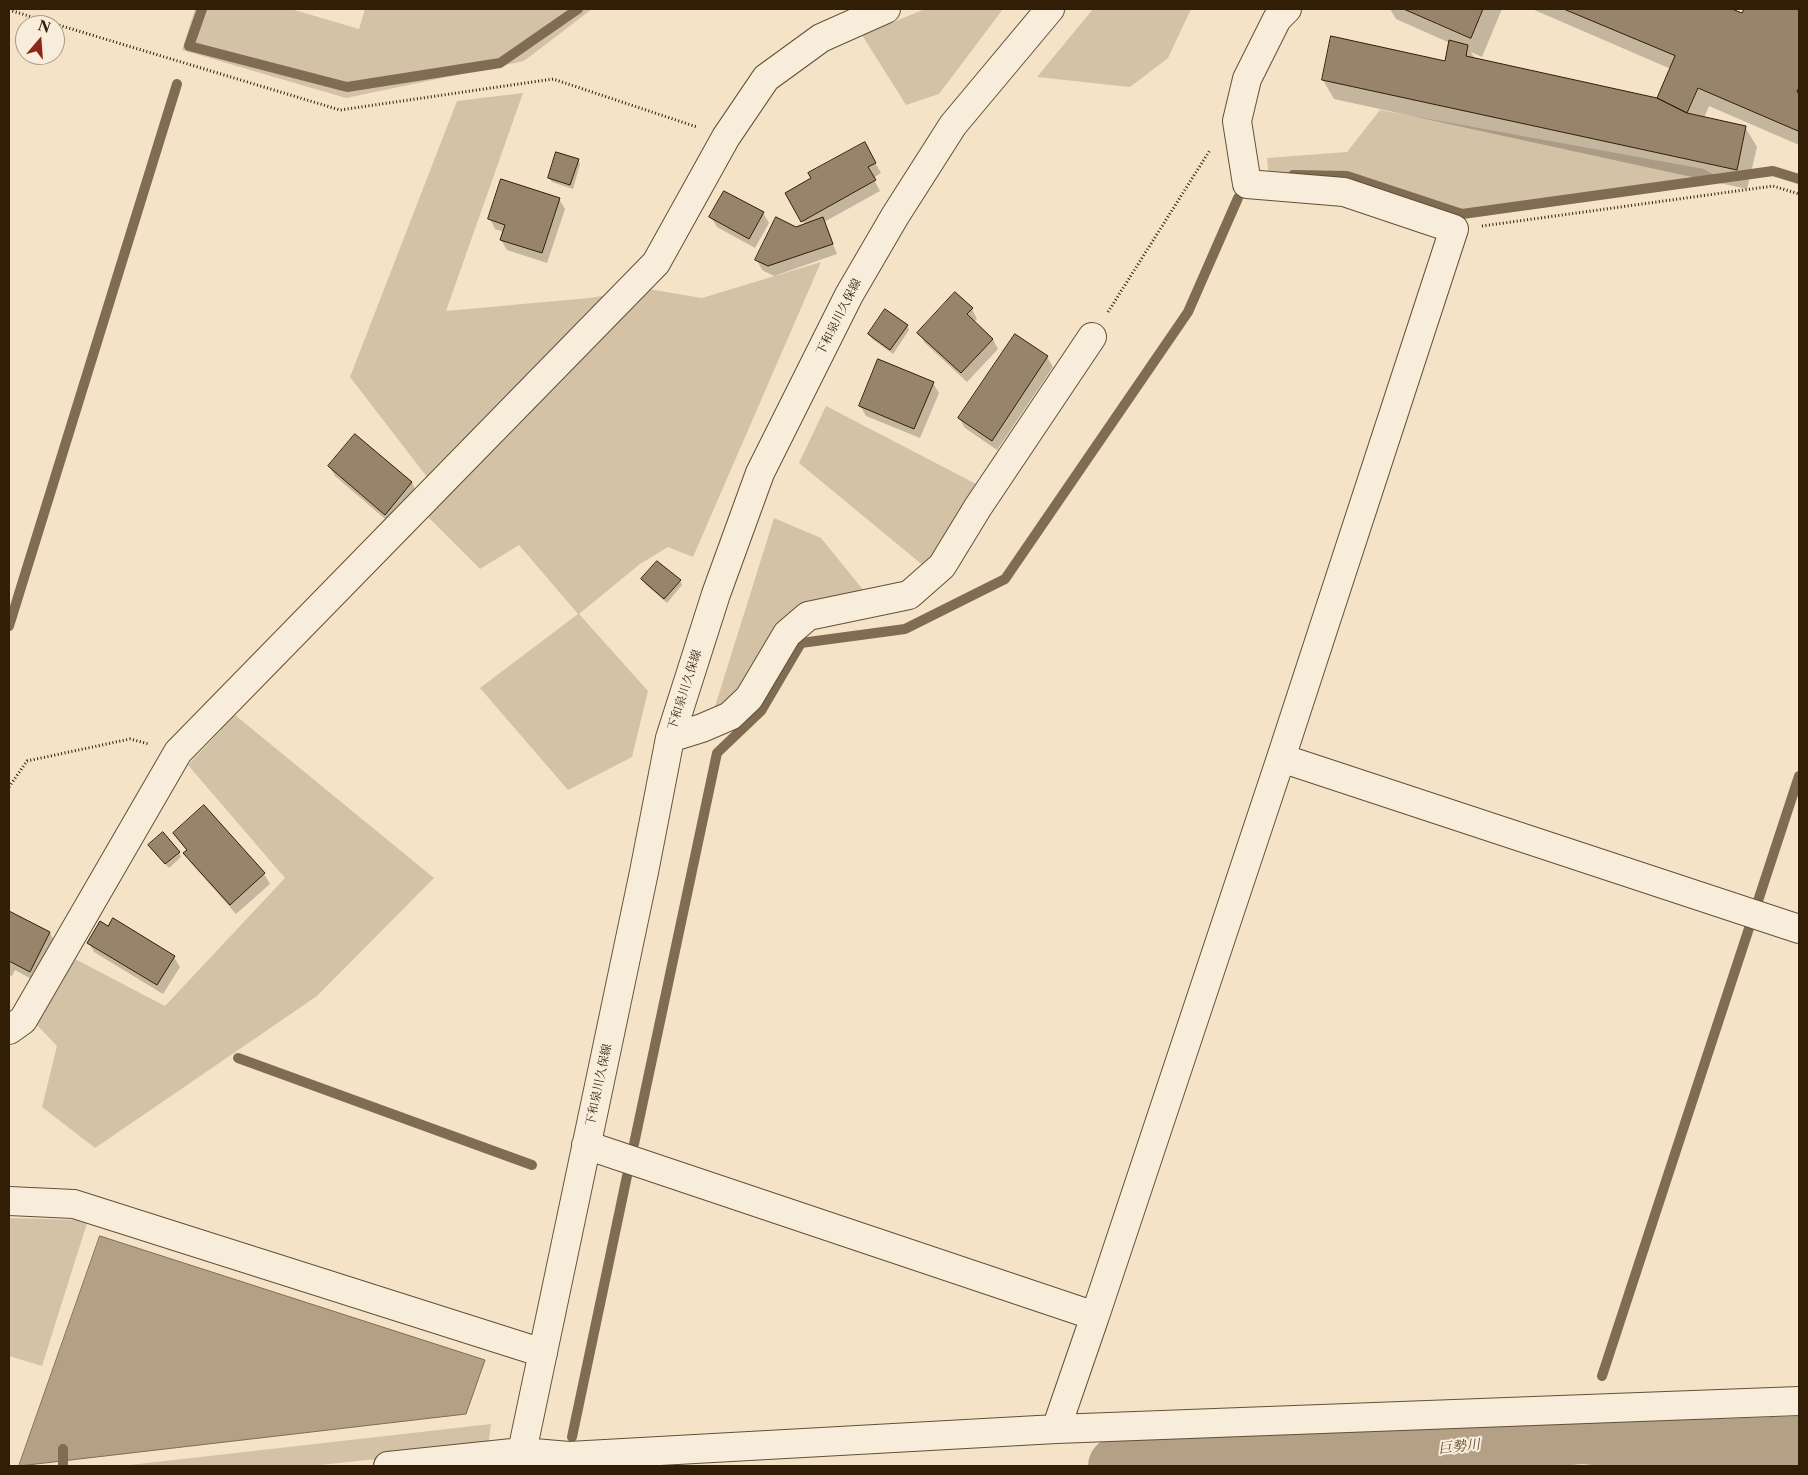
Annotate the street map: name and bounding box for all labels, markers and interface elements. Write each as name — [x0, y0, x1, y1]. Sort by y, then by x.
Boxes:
north arrow — [15, 15, 65, 65]
text: N — [36, 16, 53, 37]
street label: 下和泉川久保線 — [814, 276, 864, 358]
street label: 下和泉川久保線 — [665, 648, 705, 732]
street label: 下和泉川久保線 — [583, 1042, 615, 1128]
water label: 巨勢川 — [1437, 1436, 1481, 1458]

